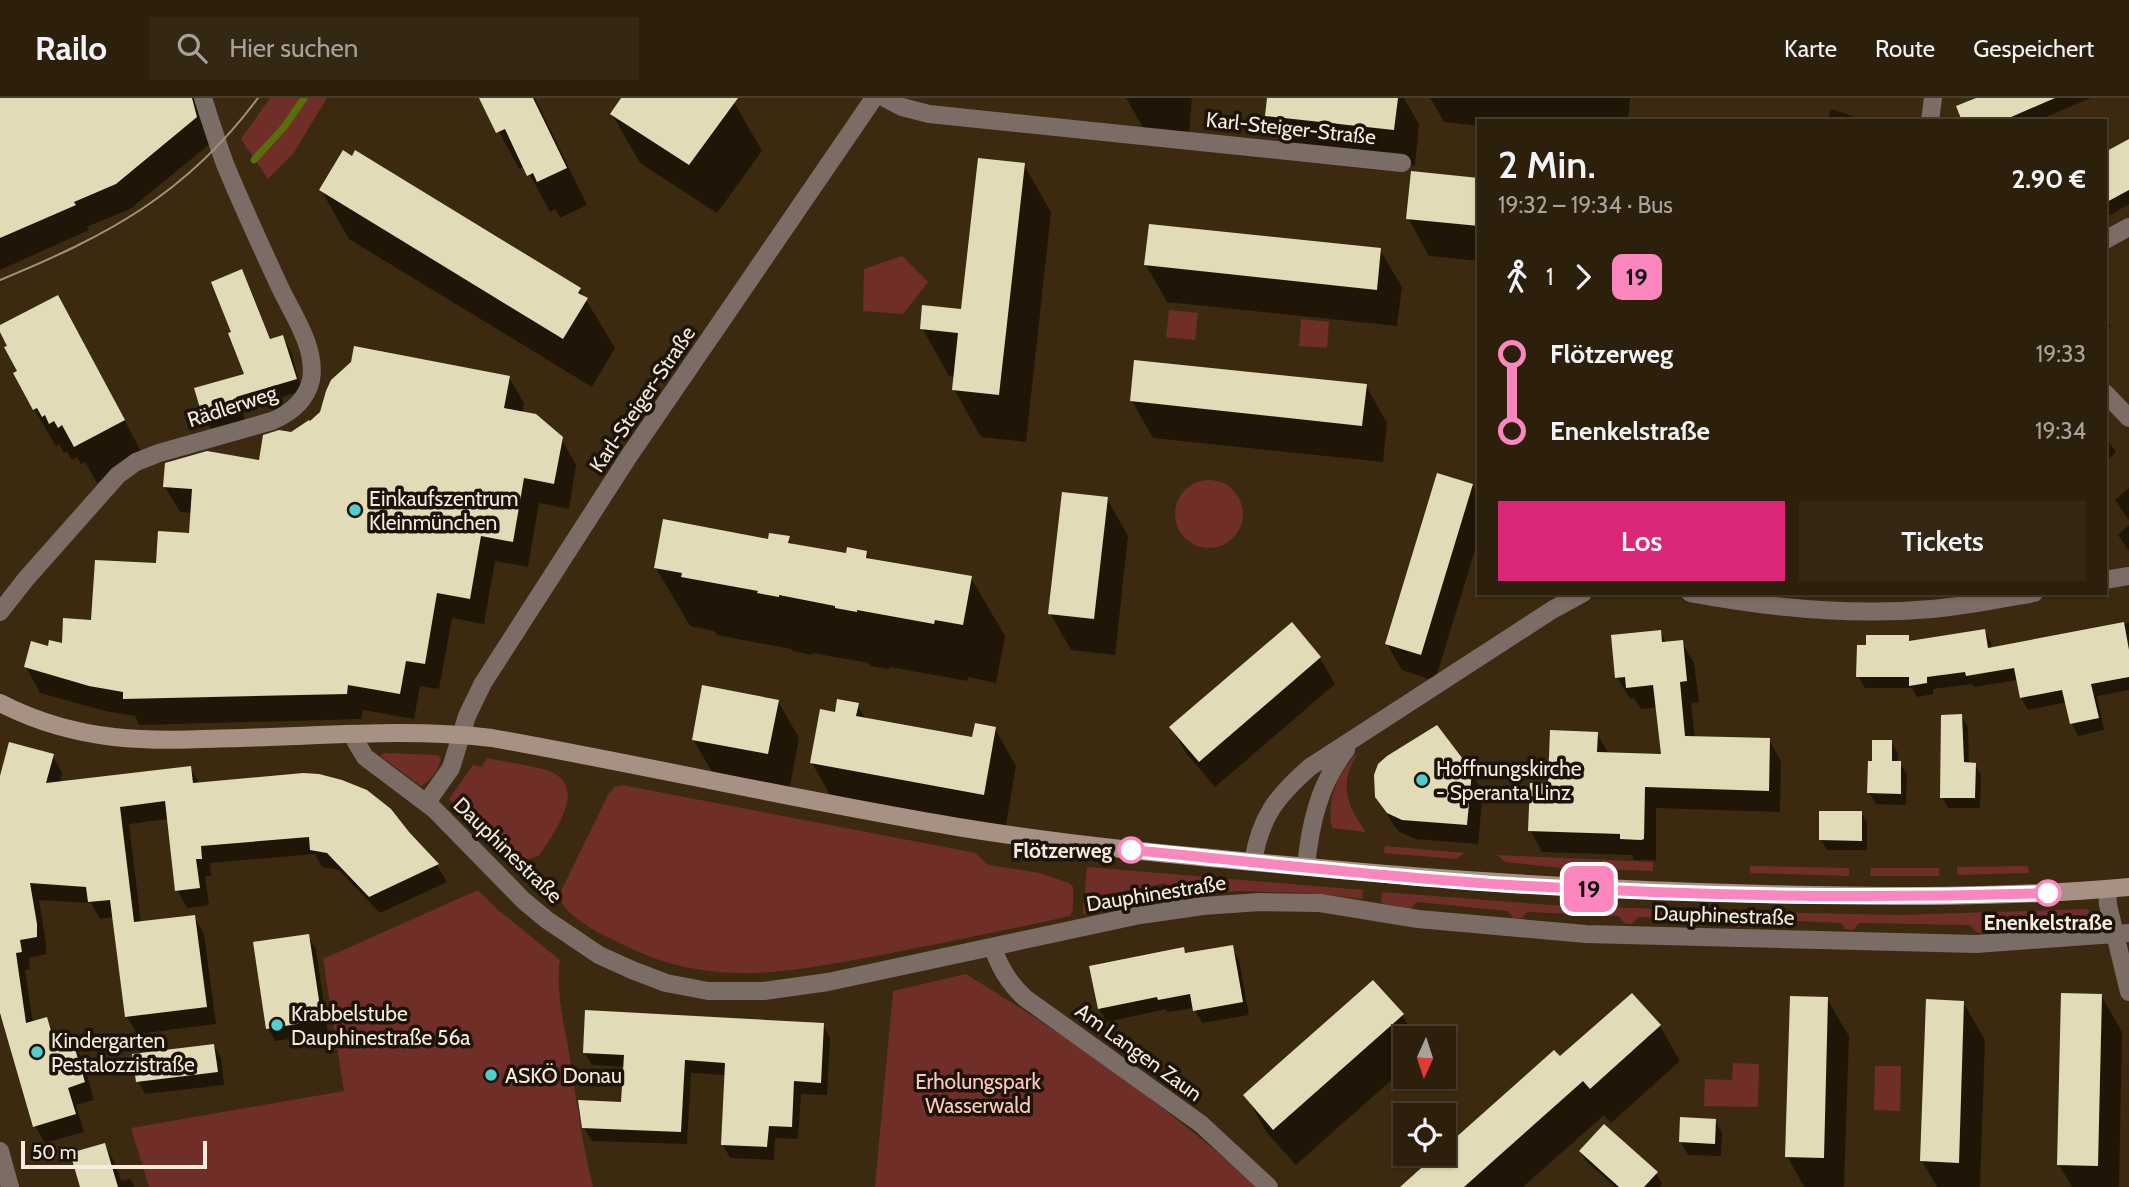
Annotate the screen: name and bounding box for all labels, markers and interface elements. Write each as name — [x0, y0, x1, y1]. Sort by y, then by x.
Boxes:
search box — [149, 17, 639, 80]
text: Railo — [35, 28, 107, 68]
icon: search — [173, 29, 211, 67]
text: Hier suchen — [229, 32, 358, 64]
text: Karte — [1784, 34, 1837, 63]
text: Route — [1875, 34, 1935, 63]
text: Gespeichert — [1973, 34, 2094, 63]
street label: Karl-Steiger-Straße — [1205, 107, 1377, 149]
text: 2 Min. — [1498, 141, 1596, 188]
text: 2.90 € — [2011, 163, 2086, 195]
text: 19:32 – 19:34 · Bus — [1498, 191, 1673, 219]
icon: walk — [1498, 258, 1536, 296]
icon: forward — [1564, 258, 1602, 296]
text: 19 — [1626, 262, 1648, 291]
text: 1 — [1546, 263, 1554, 291]
street label: Karl-Steiger-Straße — [584, 321, 700, 477]
text: Flötzerweg — [1550, 338, 1673, 370]
text: 19:33 — [2036, 340, 2086, 368]
street label: Rädlerweg — [184, 380, 281, 432]
text: Enenkelstraße — [1550, 415, 1710, 447]
text: 19:34 — [2035, 417, 2086, 445]
place label: Einkaufszentrum Kleinmünchen — [369, 486, 518, 535]
button: Los — [1498, 501, 1785, 581]
button: Tickets — [1799, 501, 2086, 581]
marker: Einkaufszentrum Kleinmünchen — [347, 502, 363, 518]
place label: Hoffnungskirche - Speranta Linz — [1436, 756, 1582, 805]
marker: Hoffnungskirche - Speranta Linz — [1414, 772, 1430, 788]
street label: Dauphinestraße — [448, 792, 568, 908]
marker: Flötzerweg — [1118, 837, 1144, 863]
place label: Flötzerweg — [1013, 838, 1112, 863]
line badge: 19 — [1558, 866, 1620, 912]
street label: Dauphinestraße — [1084, 870, 1228, 916]
text: 19 — [1578, 874, 1600, 903]
marker: Enenkelstraße — [2035, 880, 2061, 906]
street label: Dauphinestraße — [1653, 900, 1795, 930]
place label: Enenkelstraße — [1983, 910, 2113, 935]
street label: Am Langen Zaun — [1071, 998, 1207, 1106]
place label: Krabbelstube Dauphinestraße 56a — [291, 1001, 470, 1050]
marker: Krabbelstube Dauphinestraße 56a — [269, 1017, 285, 1033]
north arrow — [1393, 1026, 1456, 1088]
map controls — [1393, 1026, 1456, 1166]
place label: Kindergarten Pestalozzistraße — [51, 1028, 195, 1077]
marker: Kindergarten Pestalozzistraße — [29, 1044, 45, 1060]
place label: ASKÖ Donau — [505, 1063, 622, 1088]
marker: ASKÖ Donau — [483, 1067, 499, 1083]
park label: Erholungspark Wasserwald — [915, 1069, 1041, 1118]
button: locate — [1393, 1103, 1456, 1166]
scale bar — [21, 1138, 206, 1170]
text: 50 m — [32, 1141, 76, 1164]

